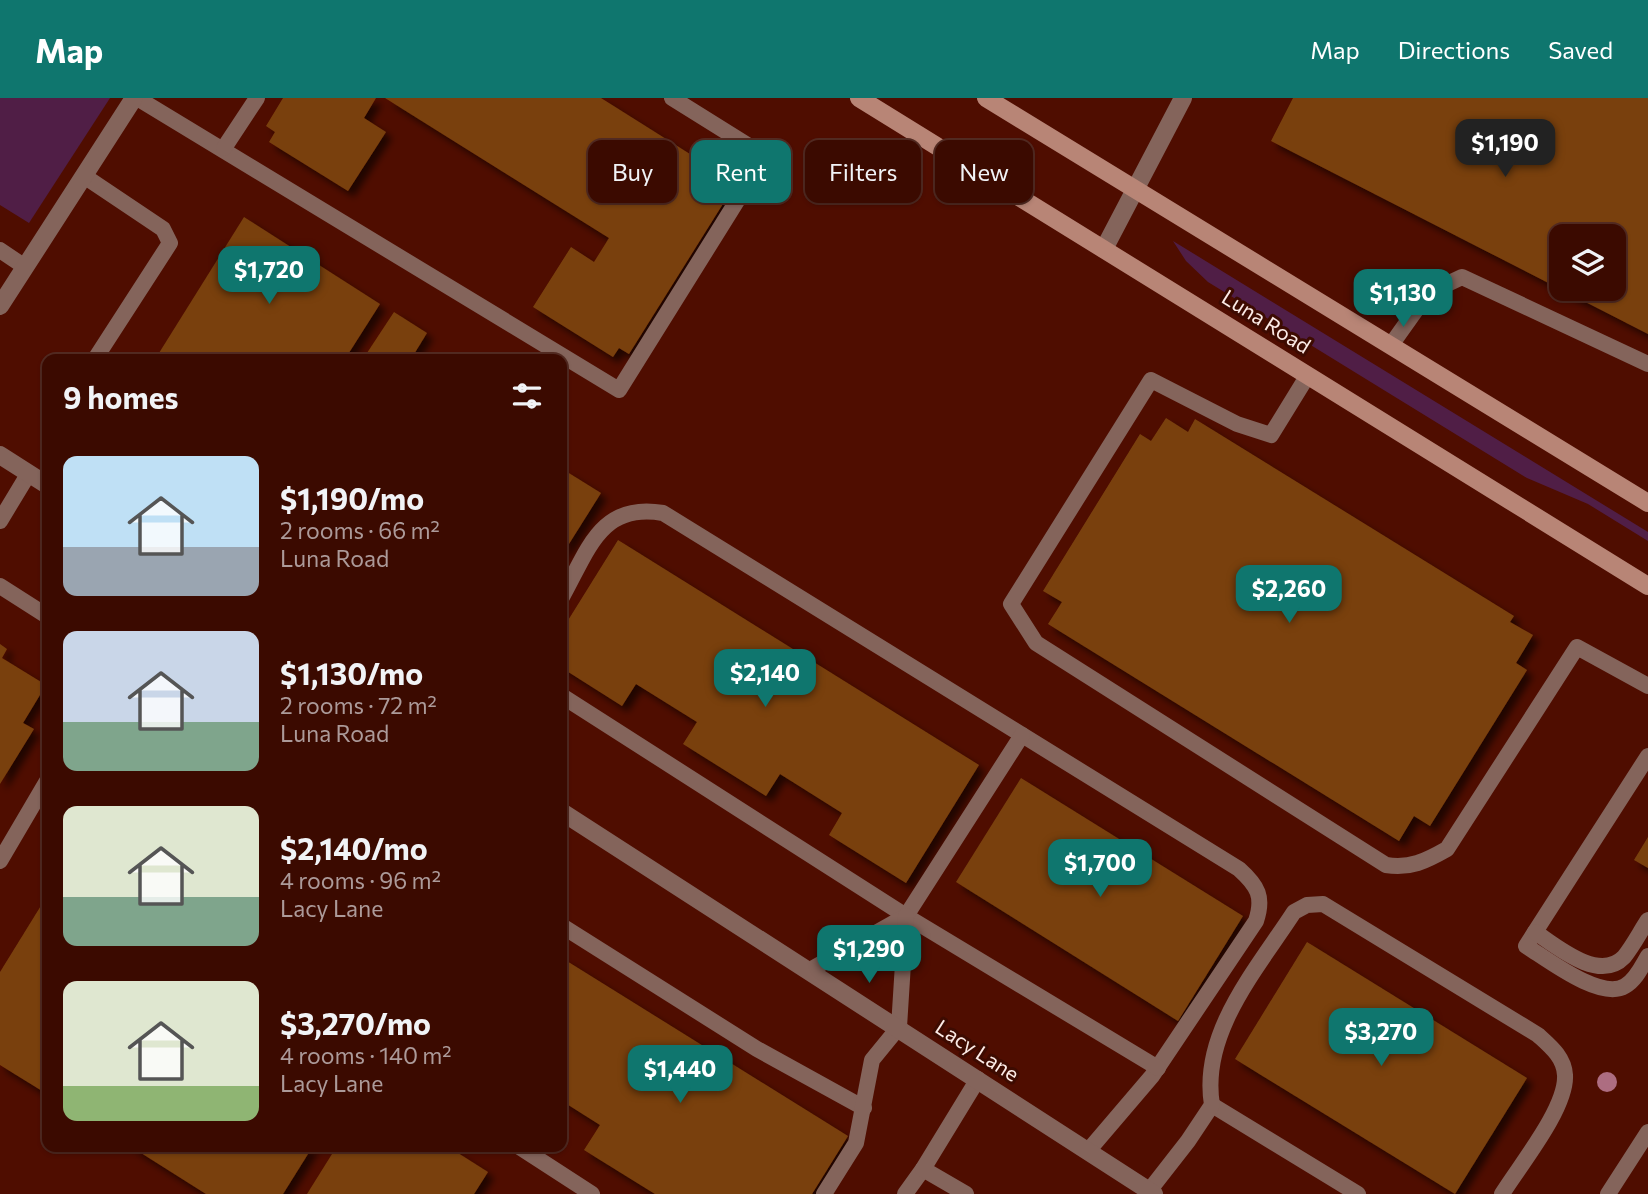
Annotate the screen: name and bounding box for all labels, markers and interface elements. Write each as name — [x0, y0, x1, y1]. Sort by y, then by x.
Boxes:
text: Map — [35, 29, 103, 70]
text: Map — [1310, 35, 1360, 64]
text: Directions — [1398, 35, 1510, 64]
text: Saved — [1548, 35, 1613, 64]
pin: $1,190 — [1448, 120, 1562, 179]
text: $1,190 — [1471, 128, 1539, 156]
chip: Buy — [588, 140, 677, 203]
chip: Rent — [691, 140, 791, 203]
chip: Filters — [805, 140, 921, 203]
chip: New — [935, 140, 1033, 203]
map controls — [1549, 224, 1626, 301]
button: layers — [1549, 224, 1626, 301]
pin: $1,720 — [212, 246, 326, 306]
text: $1,720 — [234, 255, 304, 283]
pin: $1,130 — [1346, 270, 1460, 329]
text: $1,130 — [1370, 278, 1436, 306]
street label: Luna Road — [1218, 284, 1316, 358]
icon: filters — [508, 377, 546, 415]
text: 9 homes — [63, 378, 178, 415]
text: $1,190/mo — [280, 479, 424, 516]
icon: home — [119, 484, 203, 568]
text: 2 rooms · 66 m² — [280, 516, 440, 544]
text: Luna Road — [280, 544, 389, 572]
pin: $2,260 — [1232, 566, 1346, 625]
text: $2,260 — [1252, 574, 1326, 602]
pin: $2,140 — [708, 650, 822, 709]
text: $1,130/mo — [280, 654, 423, 691]
text: $2,140 — [730, 658, 800, 686]
icon: home — [119, 659, 203, 743]
text: 2 rooms · 72 m² — [280, 691, 437, 719]
text: Luna Road — [280, 719, 389, 747]
text: $2,140/mo — [280, 829, 428, 866]
icon: home — [119, 834, 203, 918]
pin: $1,700 — [1043, 840, 1157, 899]
text: $1,700 — [1064, 848, 1136, 876]
text: 4 rooms · 96 m² — [280, 866, 441, 894]
text: Lacy Lane — [280, 894, 383, 922]
pin: $1,290 — [812, 926, 926, 985]
text: $1,290 — [833, 934, 905, 962]
text: $3,270/mo — [280, 1004, 431, 1041]
icon: home — [119, 1009, 203, 1093]
pin: $3,270 — [1324, 1009, 1438, 1068]
street label: Lacy Lane — [931, 1014, 1024, 1086]
text: $3,270 — [1345, 1017, 1417, 1045]
text: 4 rooms · 140 m² — [280, 1041, 452, 1069]
pin: $1,440 — [623, 1046, 737, 1105]
text: $1,440 — [644, 1054, 716, 1082]
text: Lacy Lane — [280, 1069, 383, 1097]

